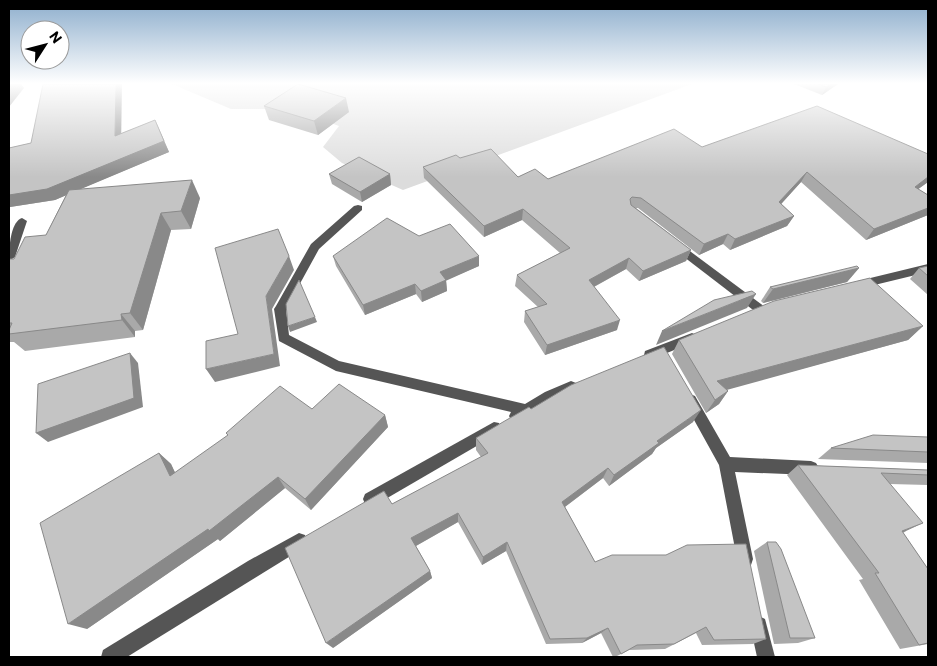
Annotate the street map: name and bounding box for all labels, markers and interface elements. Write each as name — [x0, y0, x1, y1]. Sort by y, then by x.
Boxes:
north arrow — [20, 20, 70, 70]
text: N — [46, 28, 66, 46]

